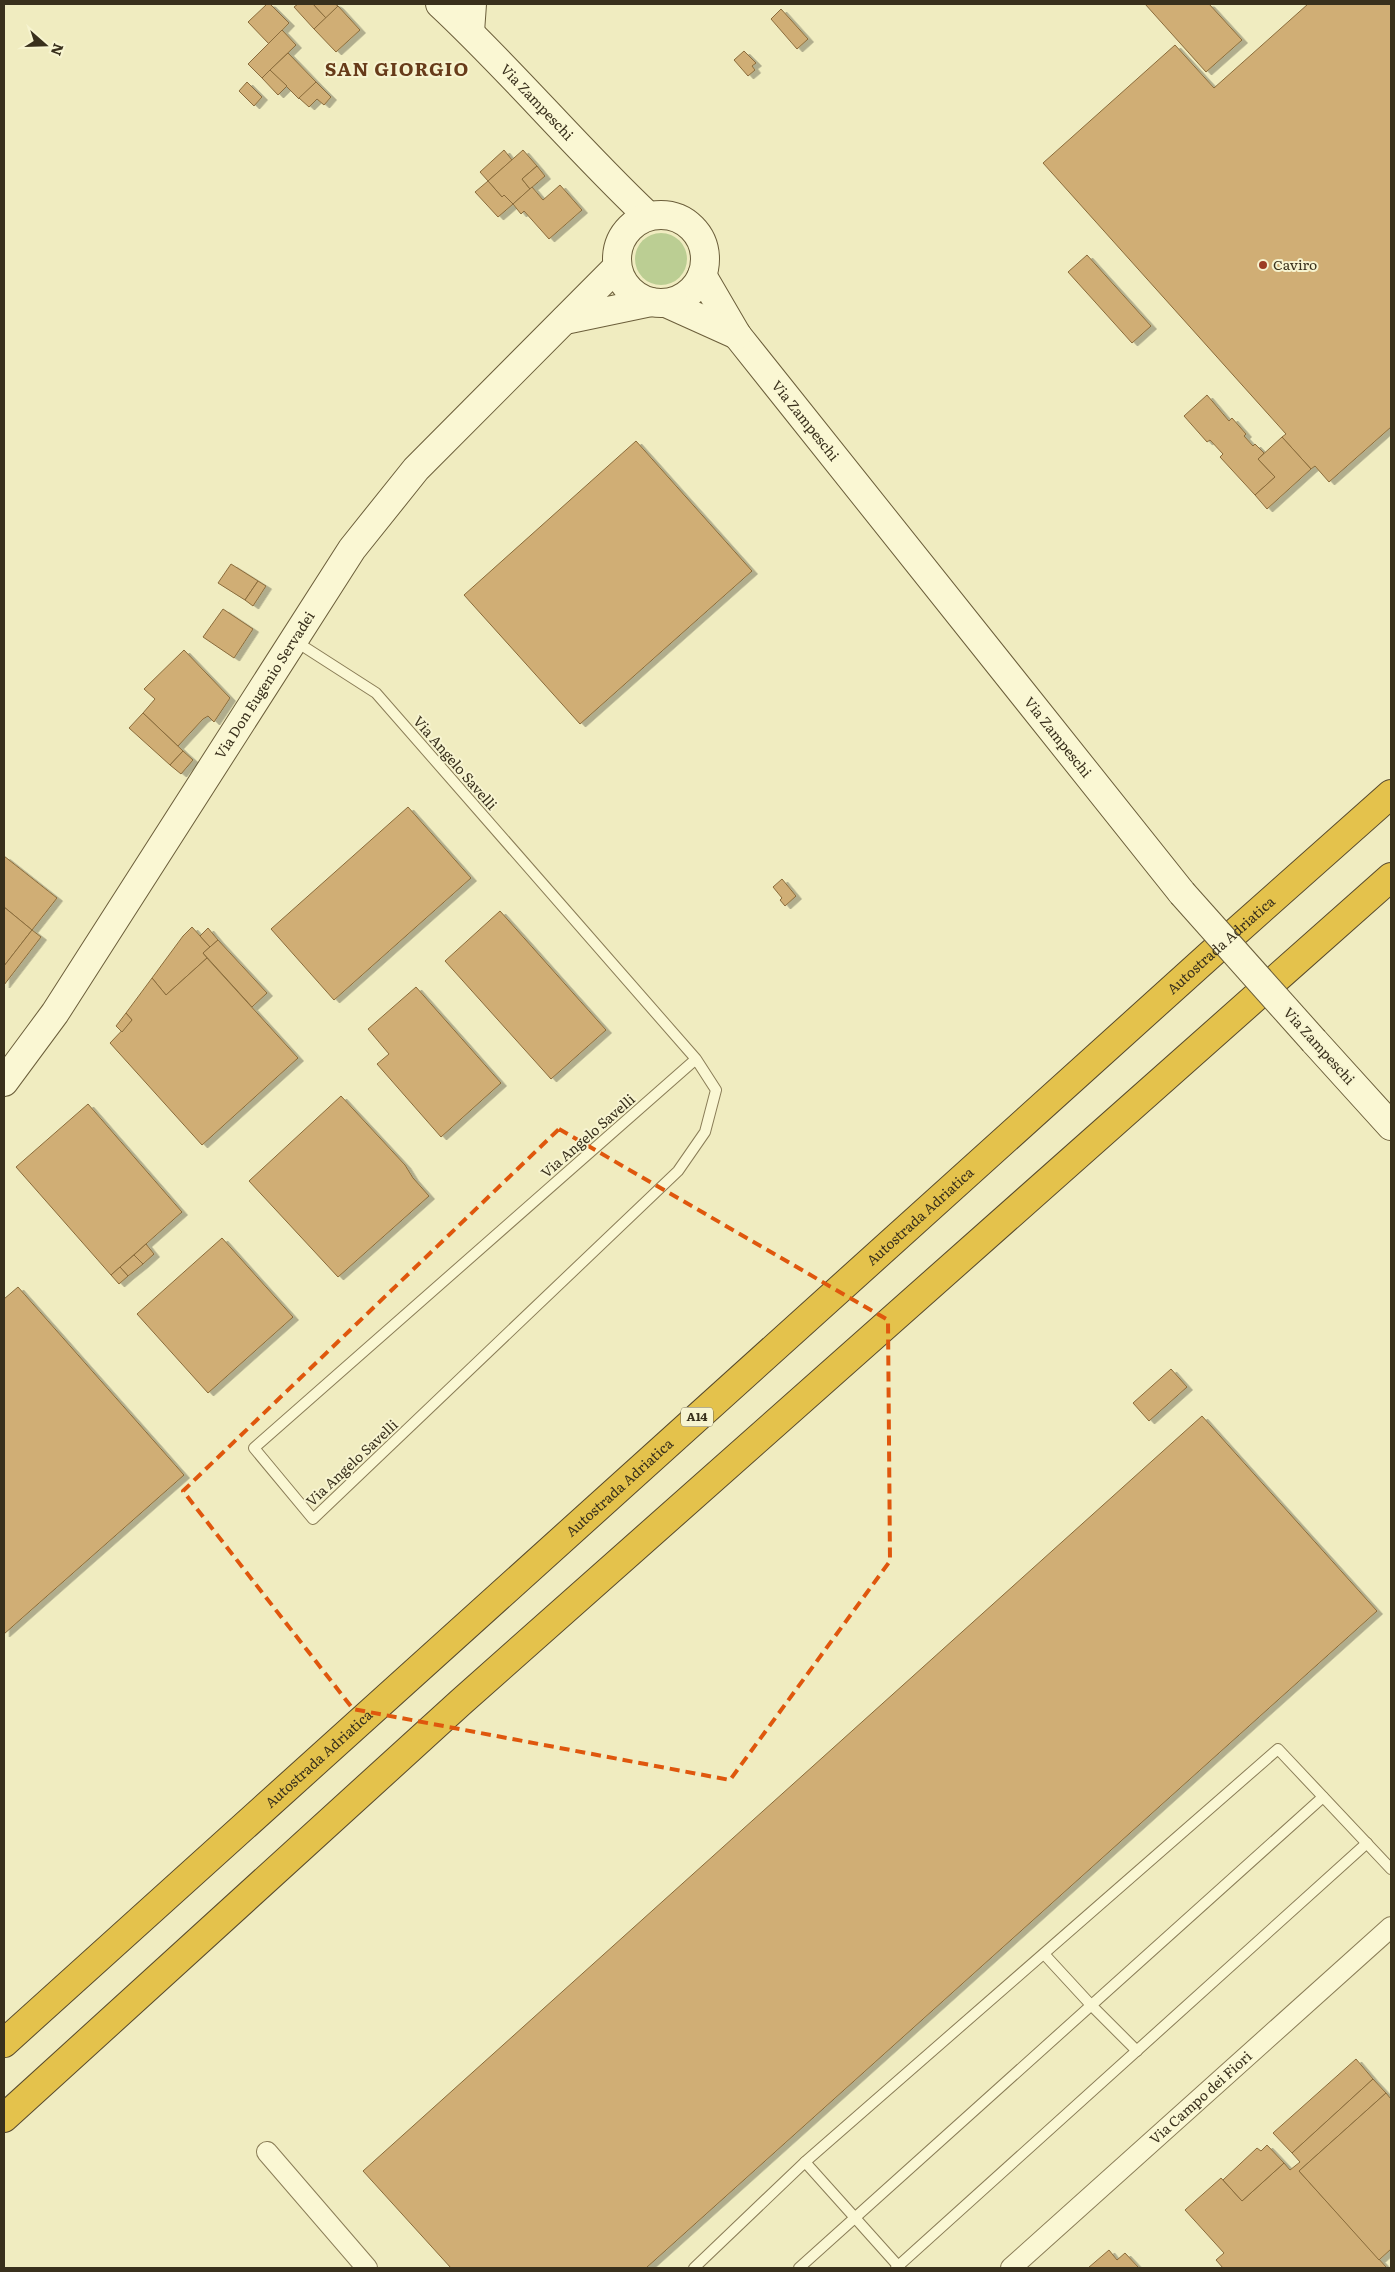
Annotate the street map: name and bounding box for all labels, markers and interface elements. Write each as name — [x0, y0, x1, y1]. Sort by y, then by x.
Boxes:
north arrow — [20, 20, 70, 70]
text: N — [47, 41, 70, 59]
district label: SAN GIORGIO — [325, 54, 469, 82]
street label: Via Zampeschi — [497, 59, 579, 144]
place label: Caviro — [1273, 254, 1317, 274]
marker: Caviro — [1257, 259, 1269, 271]
street label: Via Zampeschi — [768, 375, 845, 465]
street label: Via Don Eugenio Servadei — [209, 607, 319, 762]
street label: Via Zampeschi — [1020, 692, 1097, 781]
street label: Via Angelo Savelli — [409, 711, 502, 814]
street label: Autostrada Adriatica — [1162, 891, 1279, 998]
street label: Via Zampeschi — [1280, 1002, 1360, 1089]
street label: Via Angelo Savelli — [536, 1089, 639, 1182]
street label: Autostrada Adriatica — [861, 1162, 978, 1269]
road number: A14 — [681, 1408, 713, 1426]
street label: Via Angelo Savelli — [301, 1414, 402, 1510]
street label: Autostrada Adriatica — [561, 1433, 677, 1541]
street label: Autostrada Adriatica — [260, 1704, 377, 1812]
street label: Via Campo dei Fiori — [1145, 2045, 1256, 2148]

